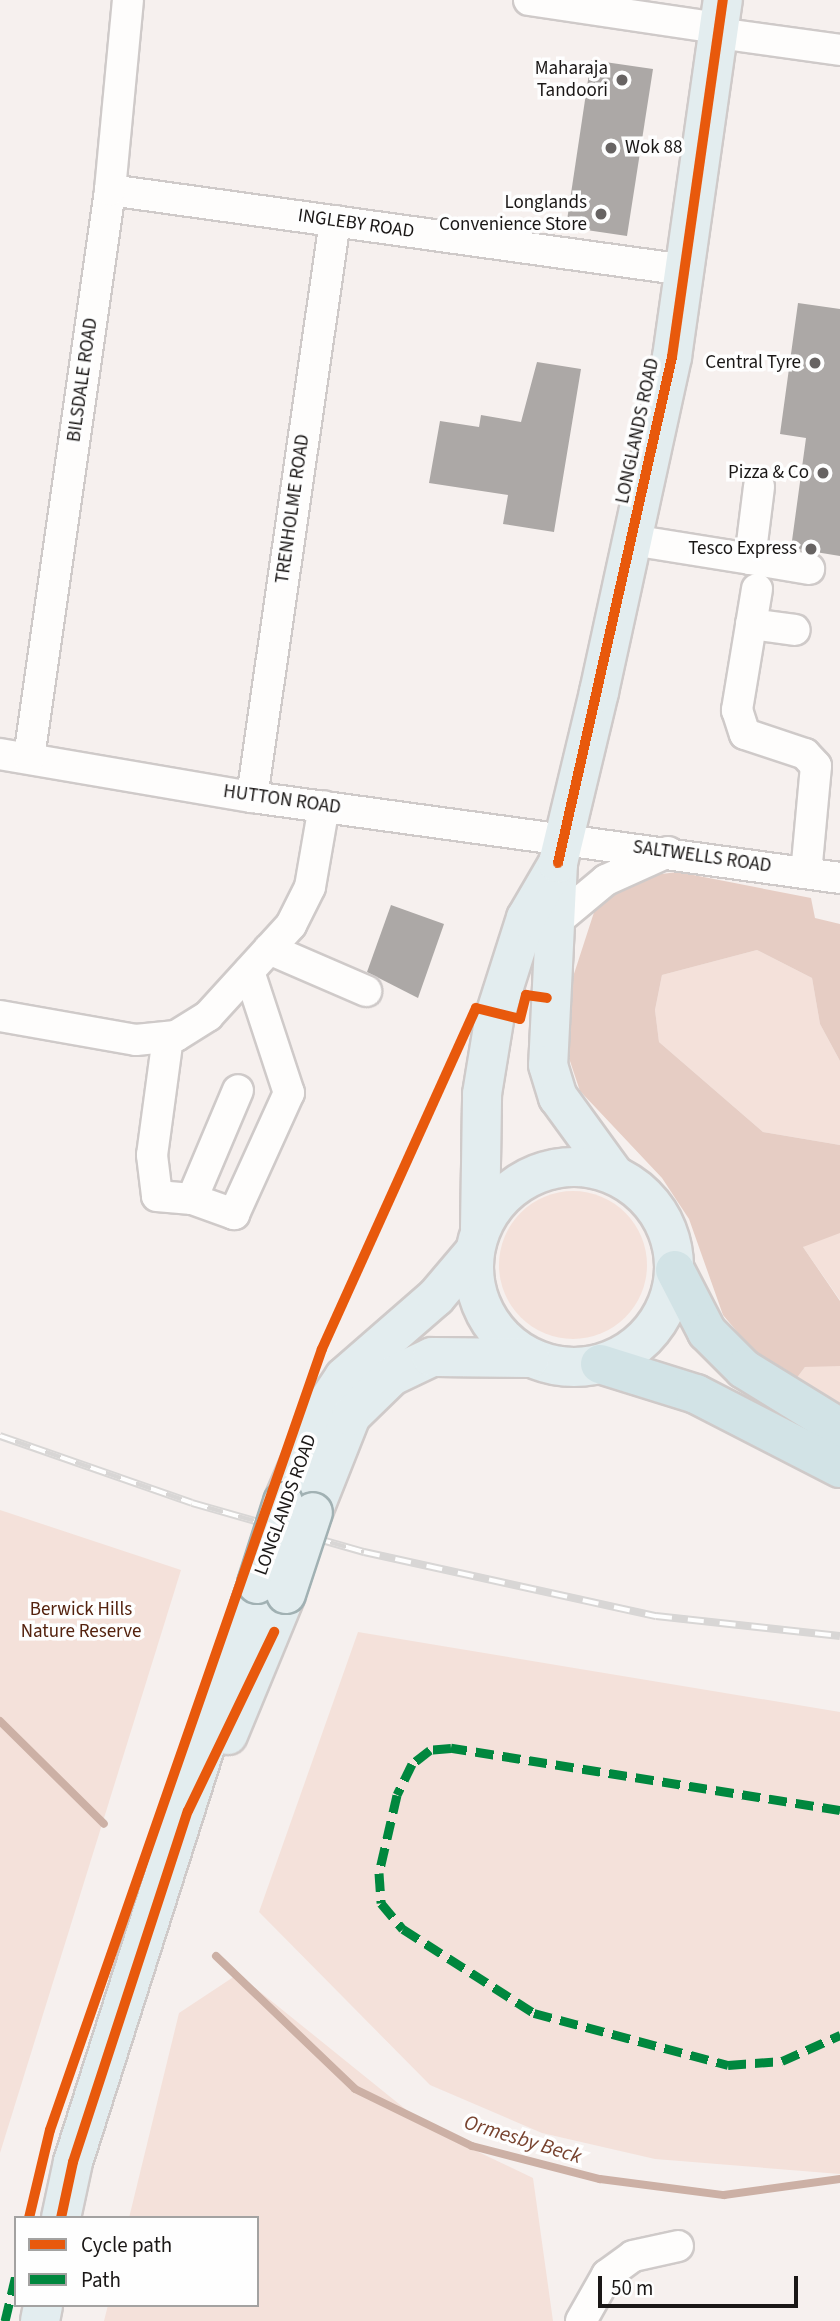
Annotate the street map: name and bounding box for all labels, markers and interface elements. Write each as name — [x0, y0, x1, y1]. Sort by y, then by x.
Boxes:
place label: Maharaja Tandoori — [535, 58, 608, 102]
marker: Maharaja Tandoori — [614, 72, 630, 88]
place label: Wok 88 — [625, 137, 682, 159]
marker: Wok 88 — [603, 140, 619, 156]
place label: Longlands Convenience Store — [439, 192, 587, 236]
street label: INGLEBY ROAD — [296, 205, 416, 243]
marker: Longlands Convenience Store — [593, 206, 609, 222]
street label: BILSDALE ROAD — [63, 316, 103, 444]
place label: Central Tyre — [705, 352, 801, 374]
marker: Central Tyre — [807, 355, 823, 371]
street label: LONGLANDS ROAD — [611, 356, 665, 506]
street label: TRENHOLME ROAD — [271, 433, 315, 585]
place label: Pizza & Co — [728, 462, 809, 484]
marker: Pizza & Co — [815, 465, 831, 481]
place label: Tesco Express — [688, 538, 797, 560]
marker: Tesco Express — [803, 541, 819, 557]
street label: HUTTON ROAD — [222, 780, 342, 820]
street label: SALTWELLS ROAD — [631, 836, 773, 878]
street label: LONGLANDS ROAD — [250, 1432, 322, 1578]
park label: Berwick Hills Nature Reserve — [21, 1599, 141, 1643]
water label: Ormesby Beck — [461, 2109, 585, 2169]
legend — [14, 2216, 259, 2307]
text: Cycle path — [81, 2230, 172, 2260]
scale bar — [602, 2262, 802, 2306]
text: Path — [81, 2265, 121, 2295]
text: 50 m — [611, 2273, 653, 2303]

